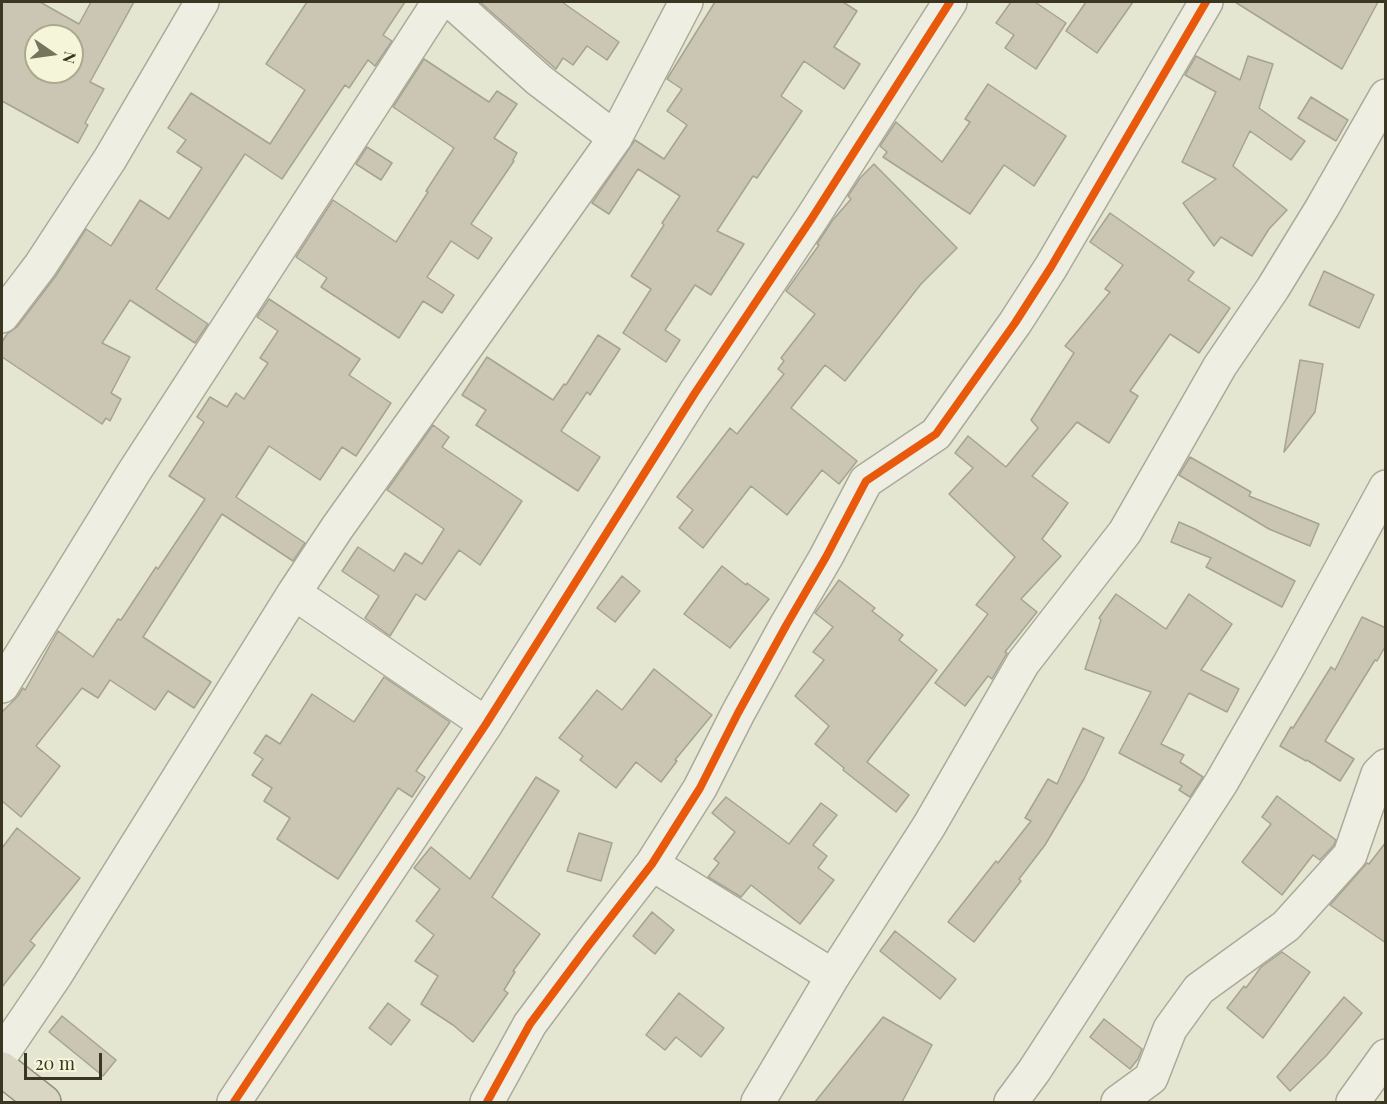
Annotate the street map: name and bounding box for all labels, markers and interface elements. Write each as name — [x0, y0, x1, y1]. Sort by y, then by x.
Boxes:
north arrow — [24, 24, 84, 84]
text: N — [59, 50, 82, 66]
scale bar — [27, 1041, 105, 1079]
text: 20 m — [35, 1051, 75, 1075]

